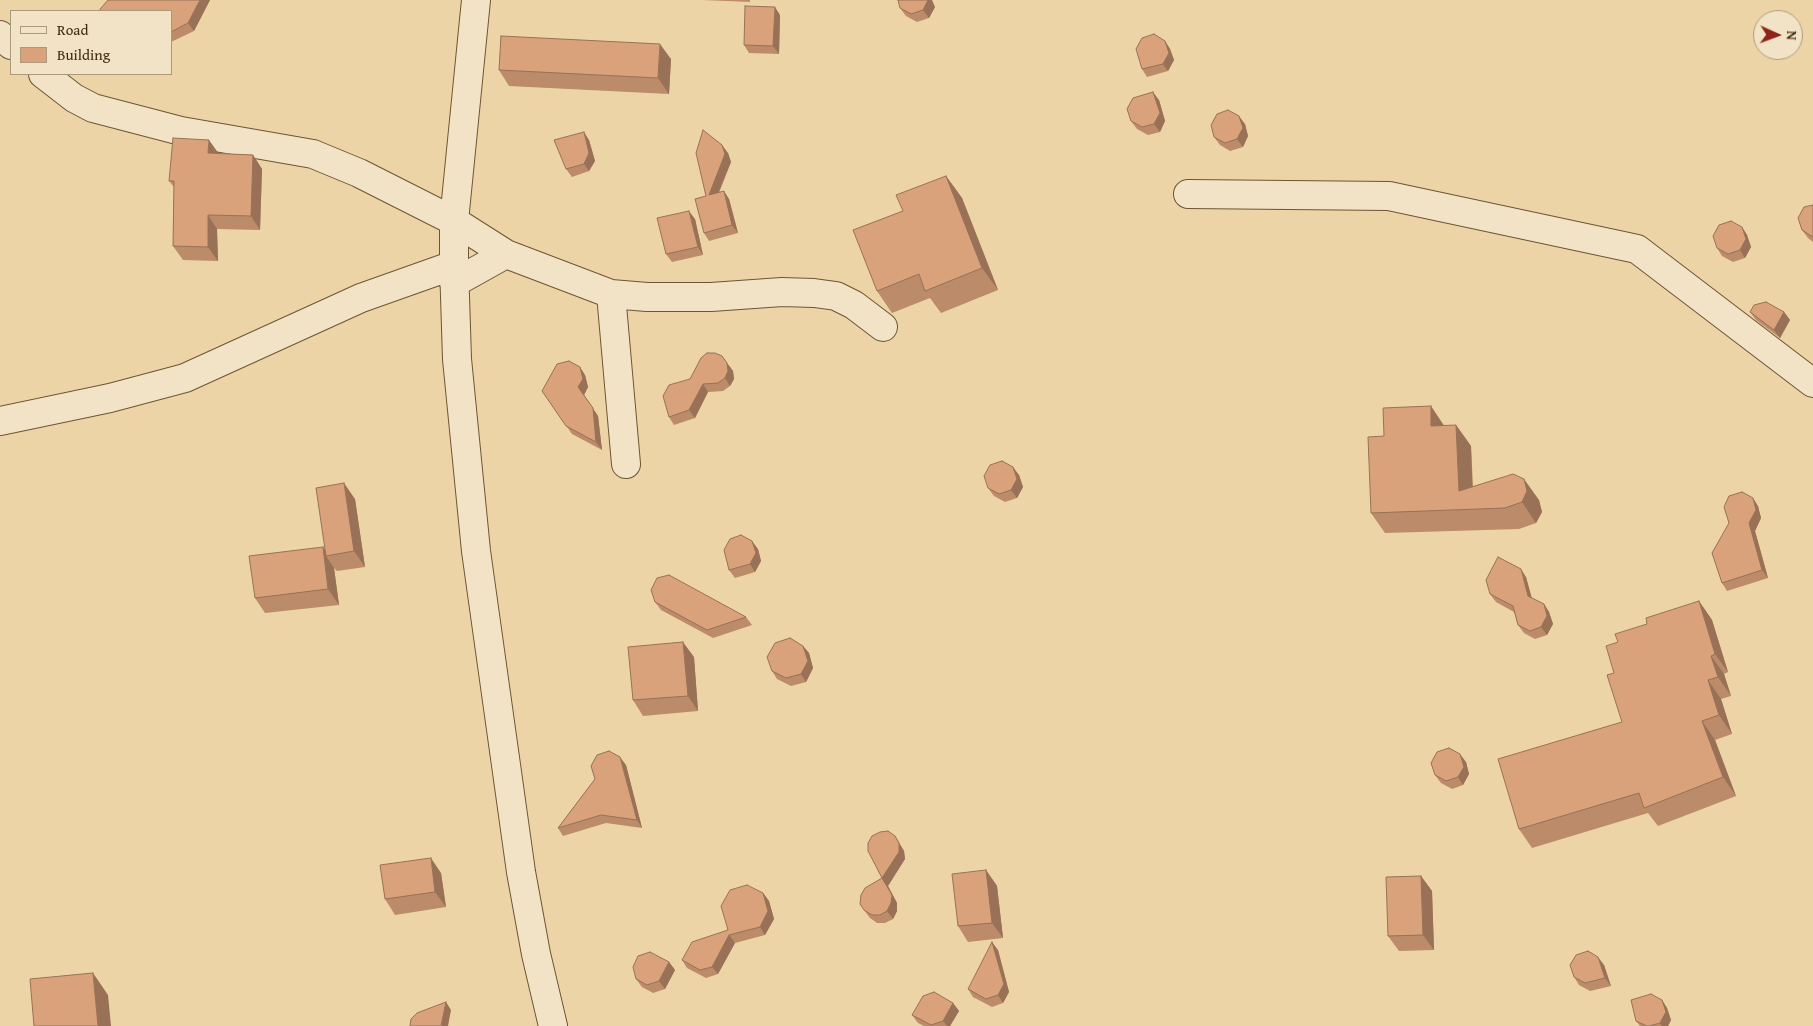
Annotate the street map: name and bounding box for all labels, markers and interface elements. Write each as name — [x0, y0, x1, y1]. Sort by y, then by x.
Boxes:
legend — [10, 10, 172, 75]
north arrow — [1753, 10, 1803, 60]
text: Road — [57, 19, 88, 40]
text: N — [1782, 30, 1802, 41]
text: Building — [57, 44, 110, 65]

